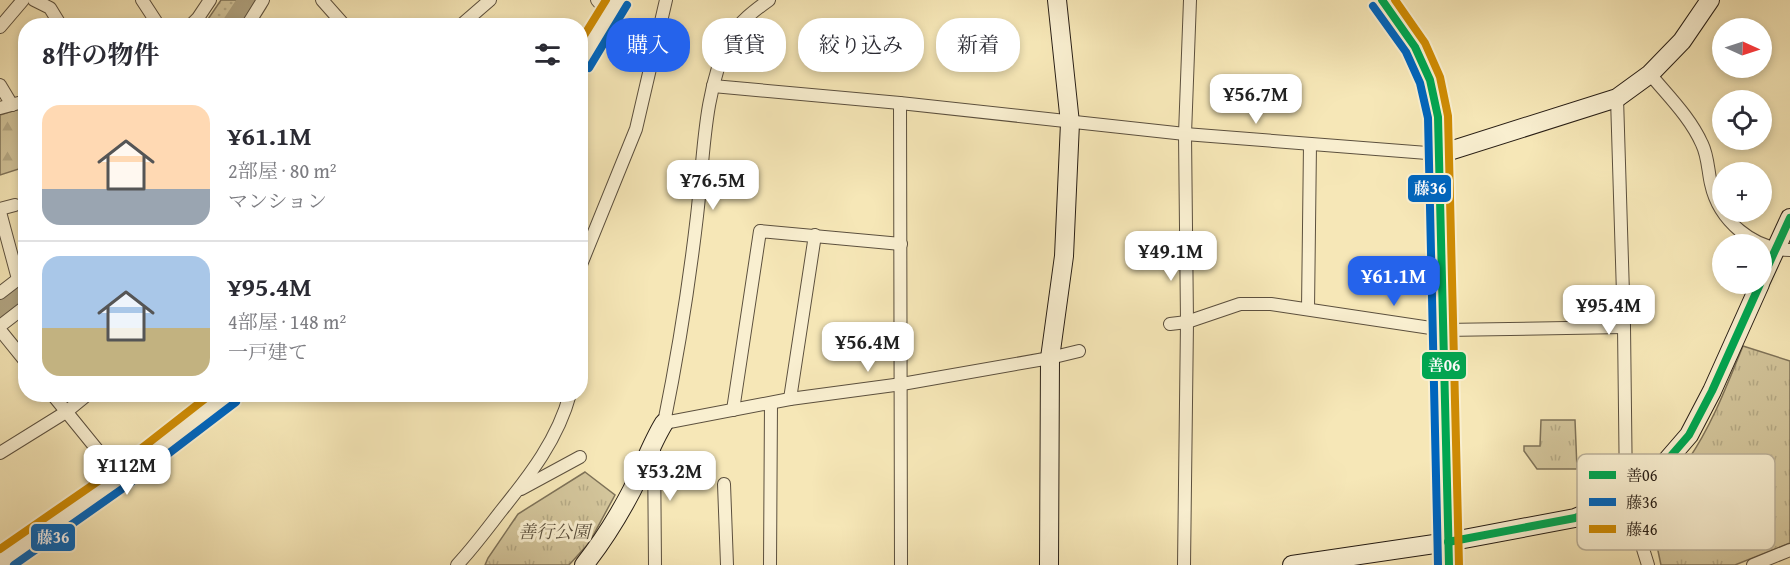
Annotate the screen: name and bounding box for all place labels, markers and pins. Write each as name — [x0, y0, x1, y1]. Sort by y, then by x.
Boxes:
pin: ¥56.7M — [1207, 74, 1305, 125]
pin: ¥76.5M — [664, 160, 762, 211]
pin: ¥49.1M — [1122, 231, 1220, 282]
pin: ¥61.1M — [1345, 256, 1443, 307]
pin: ¥95.4M — [1560, 285, 1658, 336]
pin: ¥56.4M — [819, 322, 917, 373]
pin: ¥112M — [85, 445, 169, 496]
pin: ¥53.2M — [621, 451, 719, 502]

